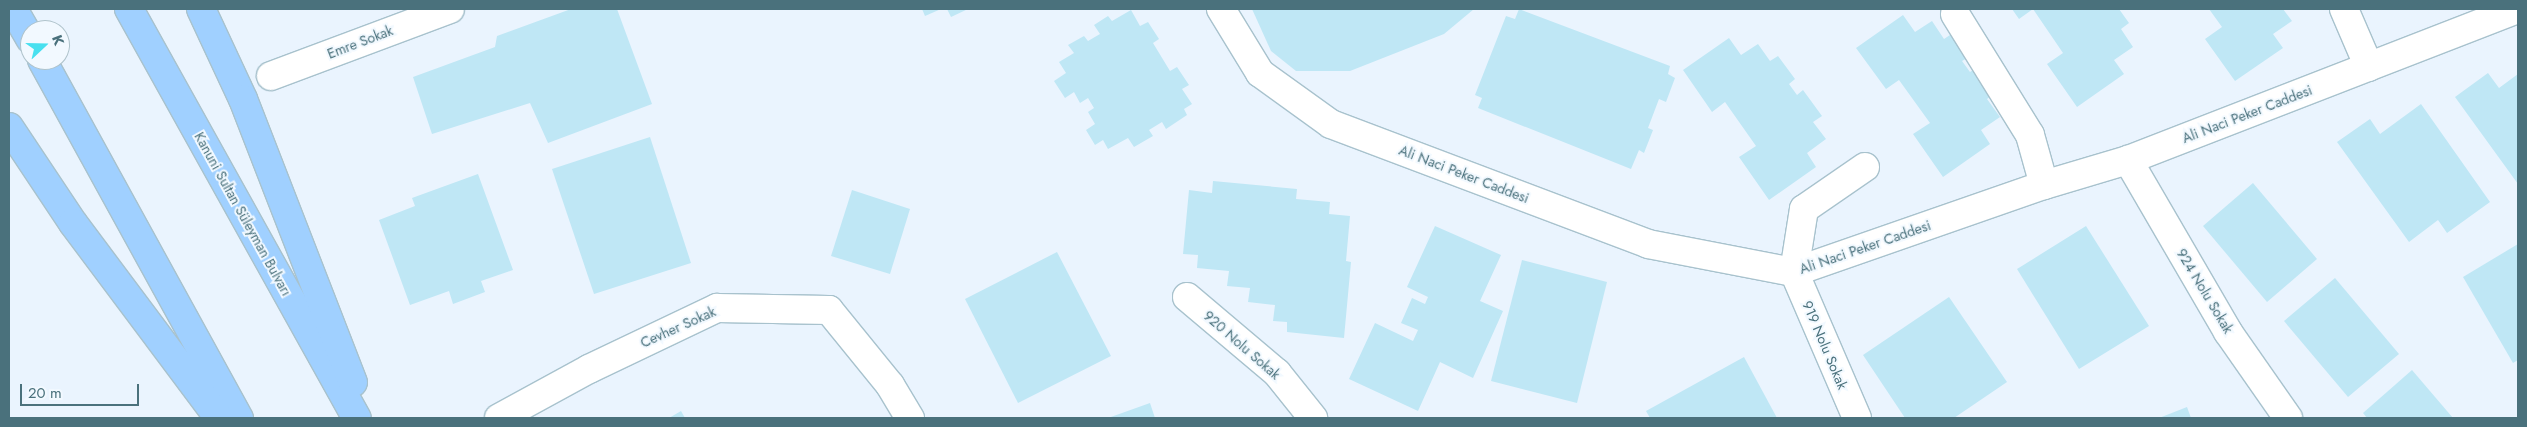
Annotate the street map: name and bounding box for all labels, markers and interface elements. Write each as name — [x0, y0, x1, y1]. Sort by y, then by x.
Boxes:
north arrow — [20, 20, 70, 70]
street label: Emre Sokak — [325, 22, 395, 62]
text: K — [47, 32, 69, 48]
street label: Ali Naci Peker Caddesi — [2180, 81, 2314, 147]
street label: Kanuni Sultan Süleyman Bulvarı — [191, 129, 295, 299]
street label: Ali Naci Peker Caddesi — [1397, 141, 1531, 207]
street label: Ali Naci Peker Caddesi — [1797, 217, 1933, 277]
street label: 924 Nolu Sokak — [2173, 246, 2237, 336]
street label: 919 Nolu Sokak — [1799, 298, 1851, 392]
street label: Cevher Sokak — [638, 303, 718, 351]
street label: 920 Nolu Sokak — [1200, 307, 1284, 383]
scale bar — [22, 374, 141, 406]
text: 20 m — [28, 382, 62, 404]

